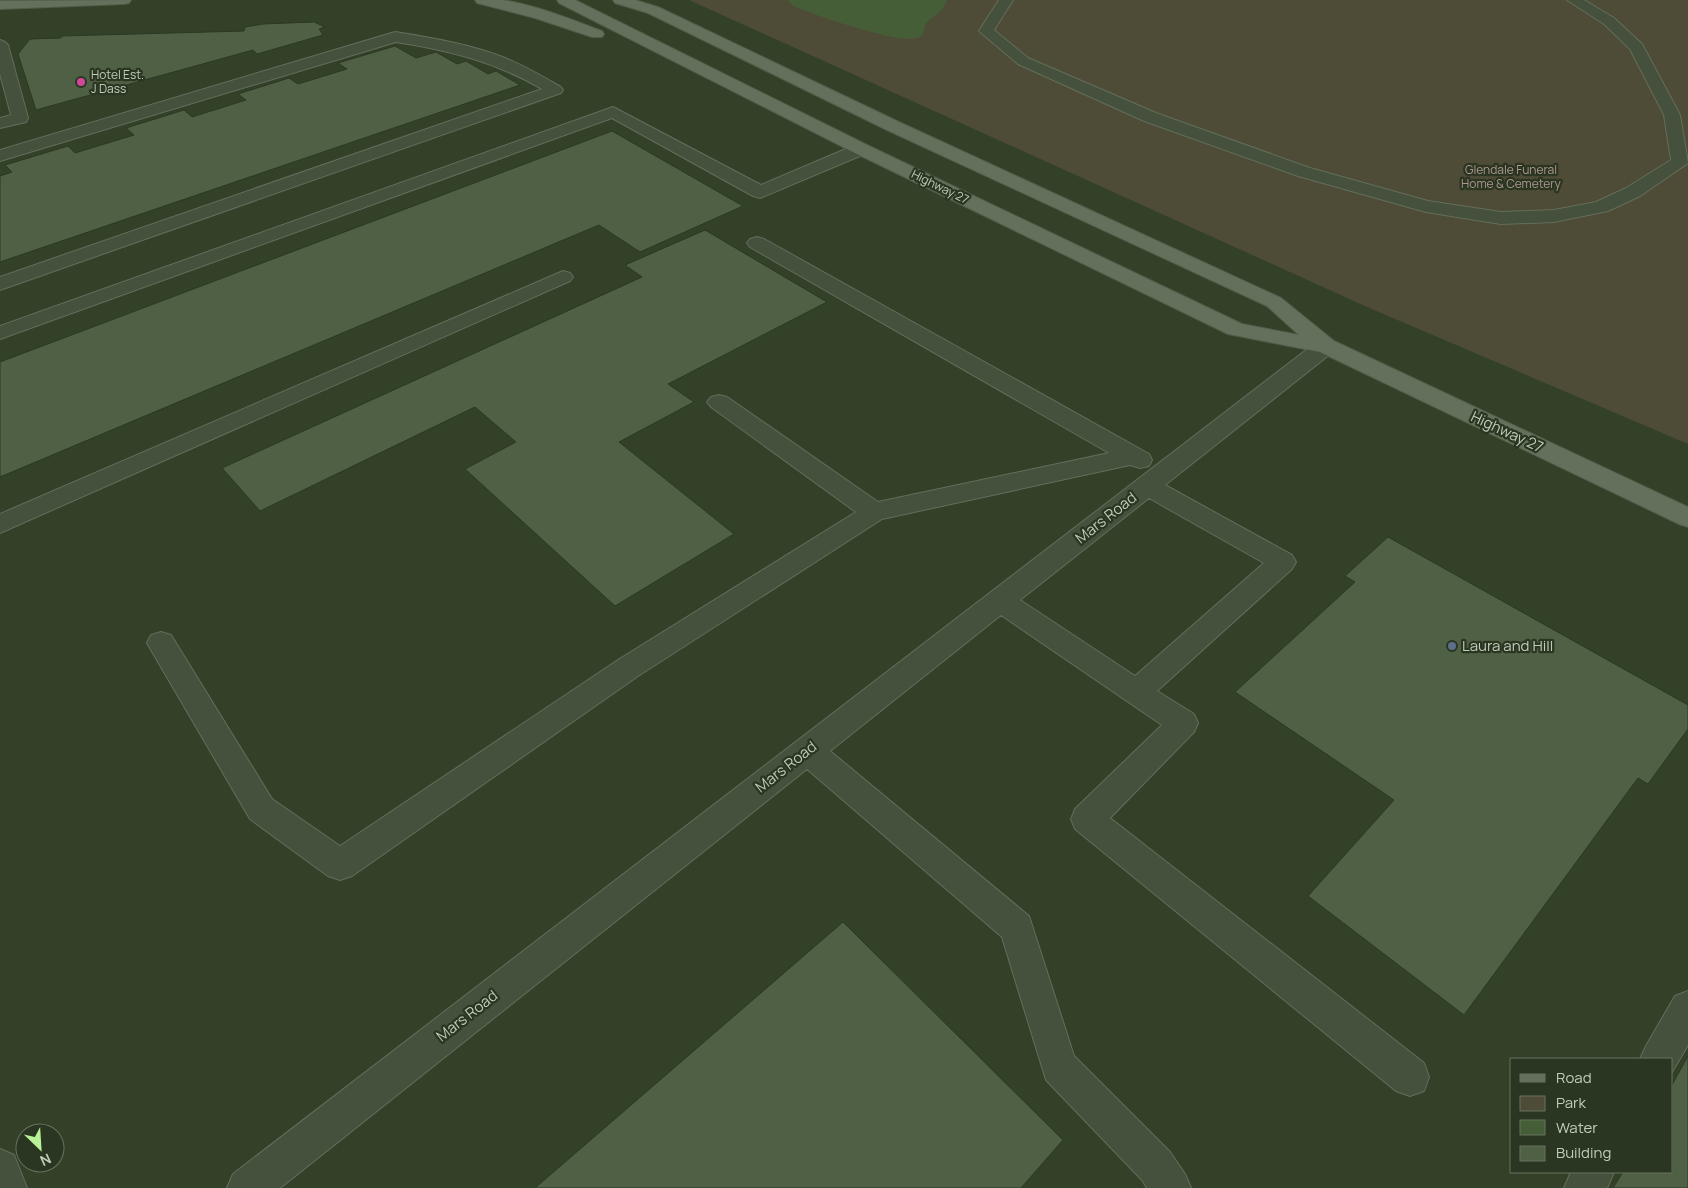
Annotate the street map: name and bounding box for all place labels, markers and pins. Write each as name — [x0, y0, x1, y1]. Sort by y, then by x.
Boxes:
place label: Hotel Est. J Dass — [91, 66, 144, 97]
marker: Hotel Est. J Dass — [75, 76, 87, 88]
place label: Laura and Hill — [1462, 635, 1553, 656]
marker: Laura and Hill — [1446, 640, 1458, 652]

